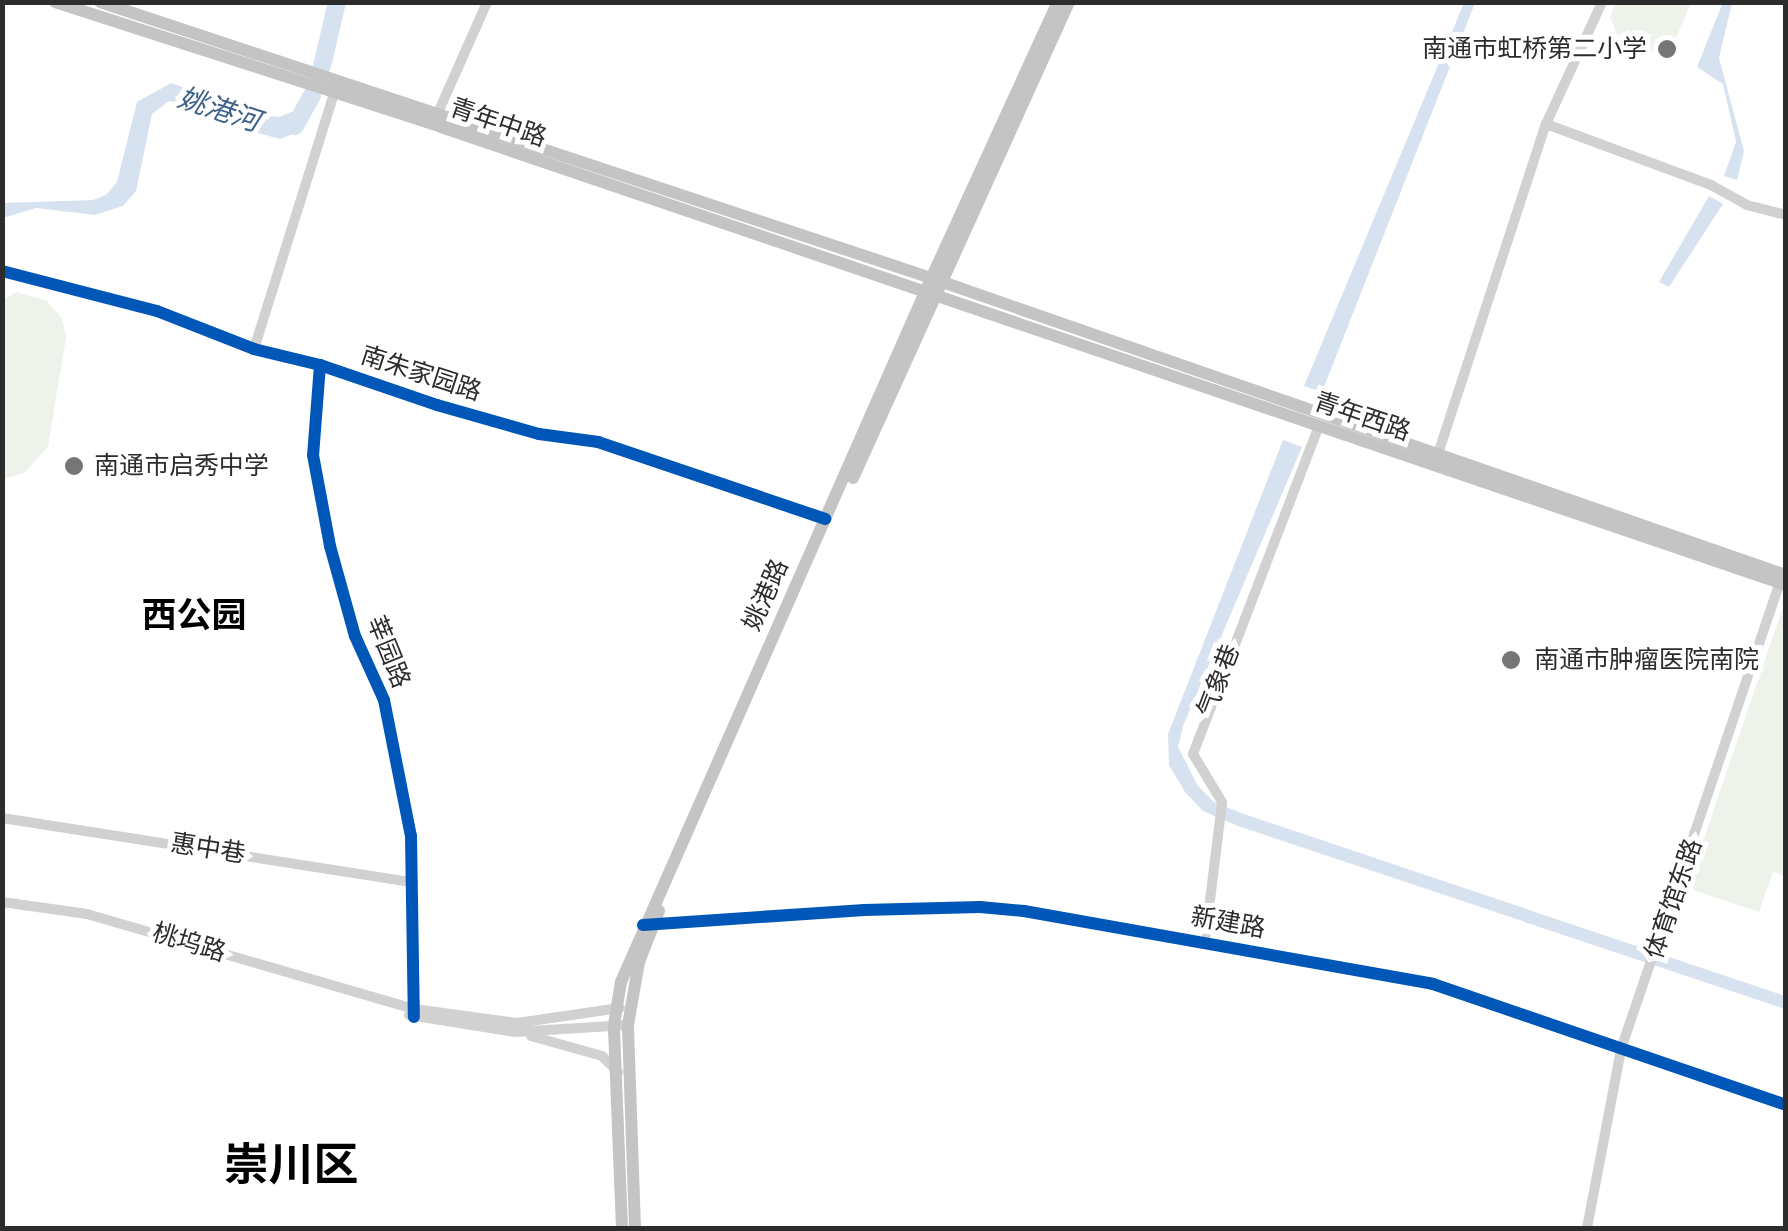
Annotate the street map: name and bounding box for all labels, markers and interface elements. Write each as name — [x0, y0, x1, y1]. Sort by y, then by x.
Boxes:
place label: 南通市虹桥第二小学 — [1422, 34, 1647, 64]
marker: 南通市虹桥第二小学 — [1656, 38, 1678, 60]
water label: 姚港河 — [174, 81, 264, 139]
street label: 青年中路 — [446, 93, 550, 153]
street label: 南朱家园路 — [357, 340, 485, 408]
street label: 青年西路 — [1310, 387, 1414, 447]
place label: 南通市启秀中学 — [94, 451, 269, 481]
marker: 南通市启秀中学 — [63, 455, 85, 477]
street label: 姚港路 — [737, 555, 795, 635]
district label: 西公园 — [142, 595, 246, 637]
street label: 莘园路 — [360, 612, 416, 692]
street label: 气象巷 — [1192, 641, 1246, 721]
place label: 南通市肿瘤医院南院 — [1534, 645, 1759, 675]
marker: 南通市肿瘤医院南院 — [1498, 647, 1524, 673]
street label: 惠中巷 — [169, 828, 247, 870]
street label: 体育馆东路 — [1639, 835, 1709, 963]
street label: 新建路 — [1188, 902, 1268, 944]
street label: 桃坞路 — [149, 918, 229, 968]
district label: 崇川区 — [224, 1139, 358, 1193]

